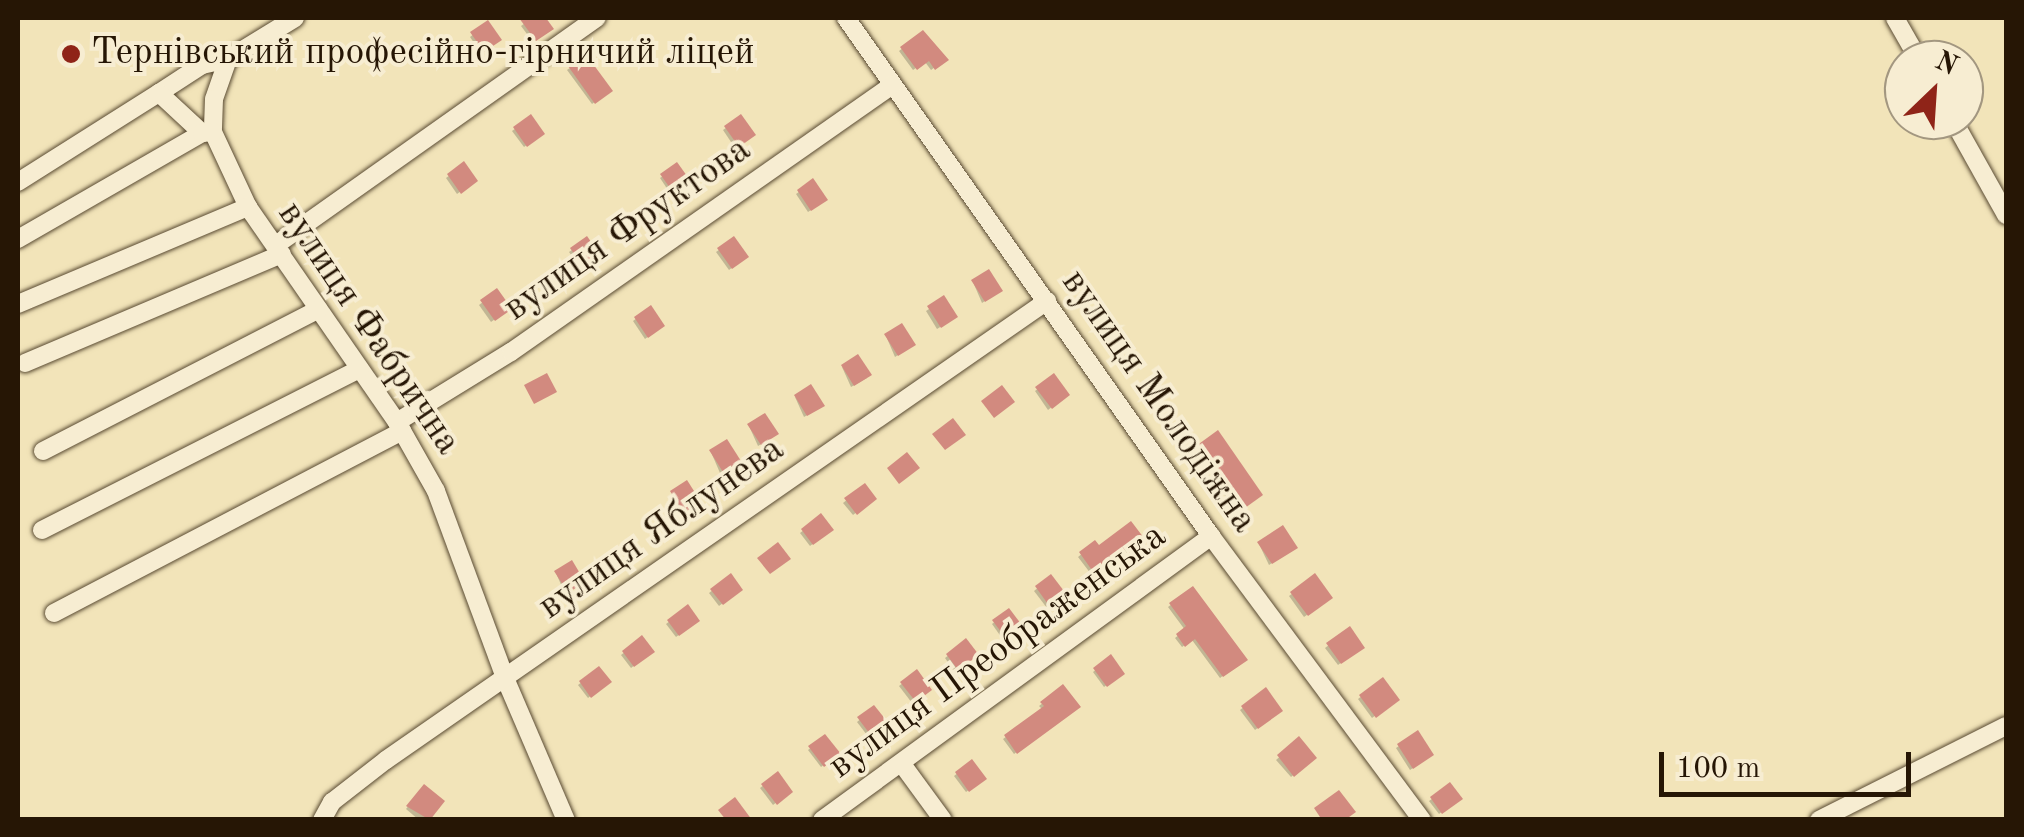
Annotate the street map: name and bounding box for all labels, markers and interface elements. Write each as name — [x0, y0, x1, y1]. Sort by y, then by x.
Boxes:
place label: Тернівський професійно-гірничий ліцей — [91, 31, 754, 77]
north arrow — [1884, 40, 1984, 140]
marker: Тернівський професійно-гірничий ліцей — [60, 43, 82, 65]
text: N — [1930, 47, 1961, 82]
street label: вулиця Фруктова — [496, 128, 760, 332]
street label: вулиця Фабрична — [267, 194, 469, 464]
street label: вулиця Молодіжна — [1050, 262, 1266, 542]
street label: вулиця Яблунева — [531, 427, 793, 631]
street label: вулиця Преображенська — [820, 514, 1176, 790]
scale bar — [1664, 732, 1916, 794]
text: 100 m — [1676, 754, 1760, 784]

